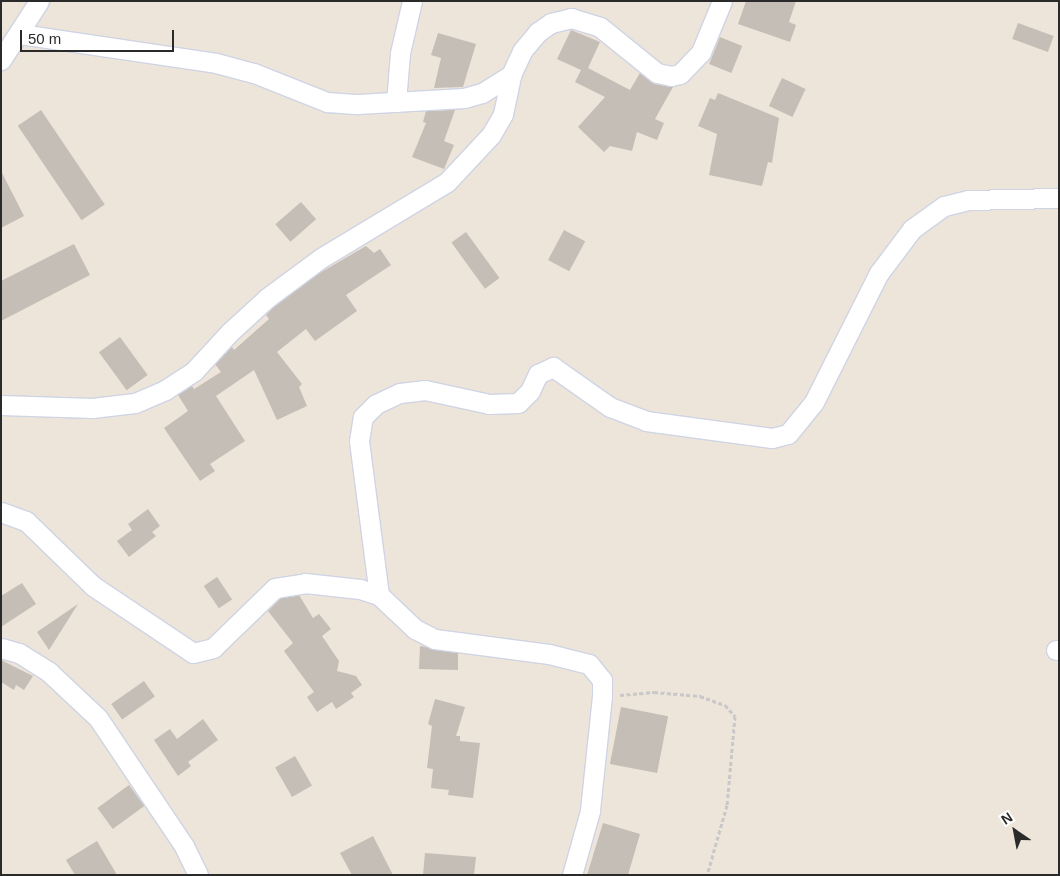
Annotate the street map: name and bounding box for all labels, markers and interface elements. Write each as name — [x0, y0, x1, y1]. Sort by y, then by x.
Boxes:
scale bar — [22, 20, 176, 52]
text: 50 m — [28, 30, 61, 47]
north arrow — [990, 806, 1040, 856]
text: N — [998, 809, 1015, 828]

